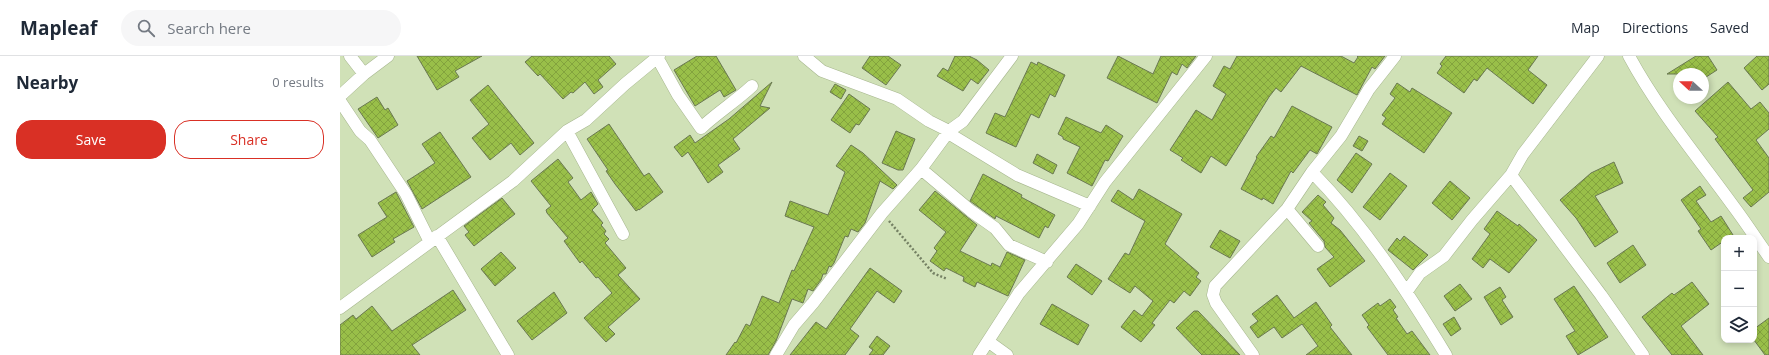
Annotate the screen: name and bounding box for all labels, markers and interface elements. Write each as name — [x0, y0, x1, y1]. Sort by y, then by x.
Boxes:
search box — [121, 10, 401, 46]
text: Mapleaf — [20, 15, 97, 41]
icon: search — [135, 17, 157, 39]
text: Search here — [167, 18, 251, 38]
text: Map — [1571, 18, 1600, 37]
text: Directions — [1622, 18, 1688, 37]
text: Saved — [1710, 18, 1749, 37]
north arrow — [1673, 68, 1709, 104]
text: Nearby — [16, 71, 78, 94]
text: 0 results — [272, 73, 324, 91]
button: Save — [16, 120, 166, 159]
button: Share — [174, 120, 324, 159]
map controls — [1721, 235, 1757, 343]
button: + — [1721, 235, 1757, 271]
button: − — [1721, 271, 1757, 307]
button: layers — [1721, 307, 1757, 343]

